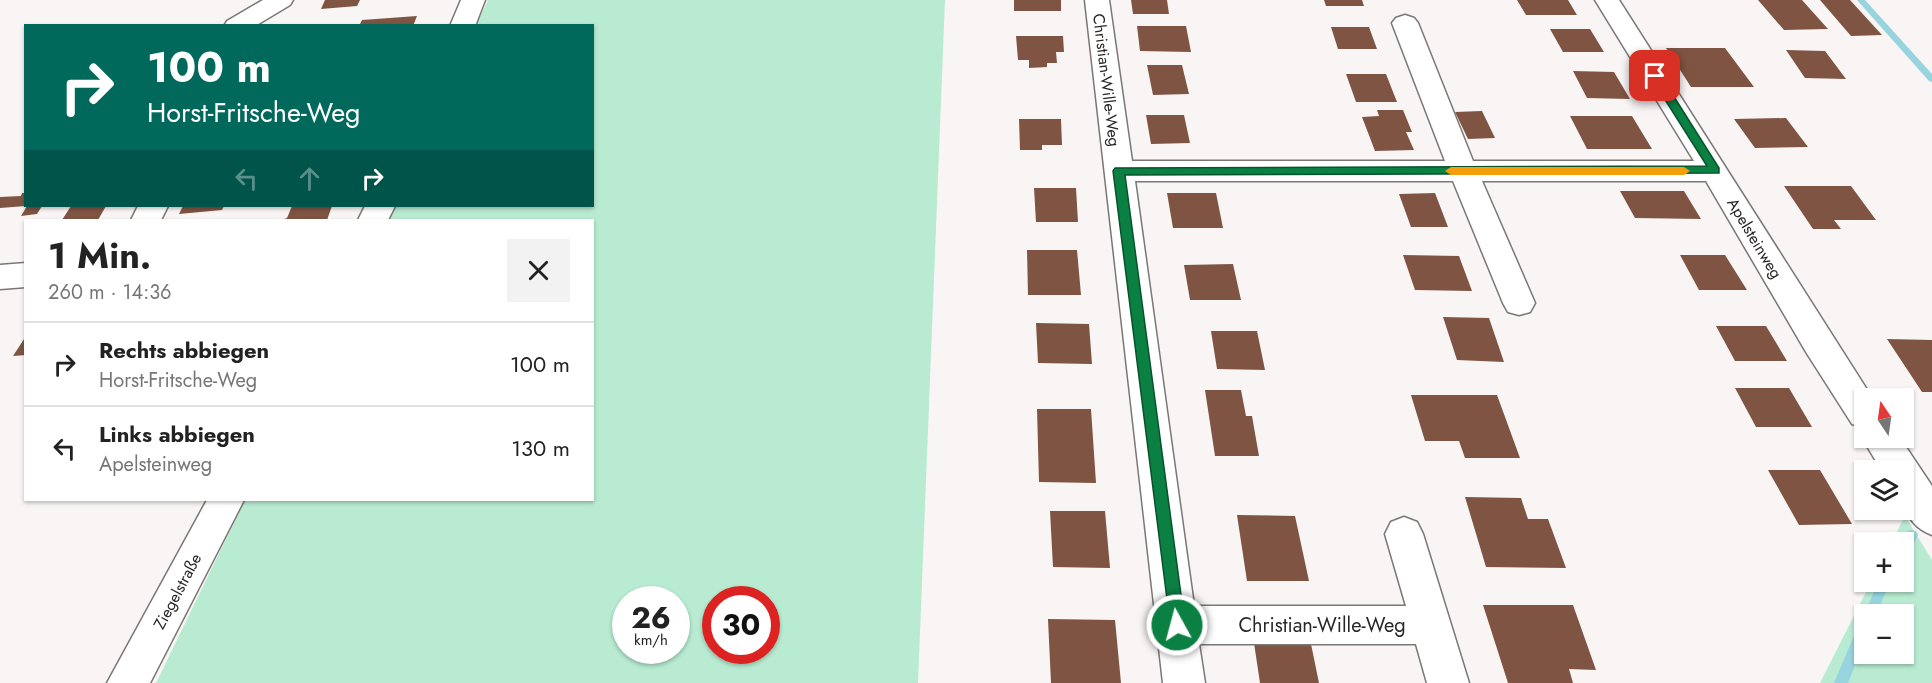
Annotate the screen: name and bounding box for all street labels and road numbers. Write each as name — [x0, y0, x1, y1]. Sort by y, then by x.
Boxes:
street label: Christian-Wille-Weg — [1087, 12, 1126, 148]
street label: Apelsteinweg — [1721, 194, 1788, 283]
street label: Ziegelstraße — [148, 549, 207, 633]
street label: Christian-Wille-Weg — [1238, 611, 1406, 640]

